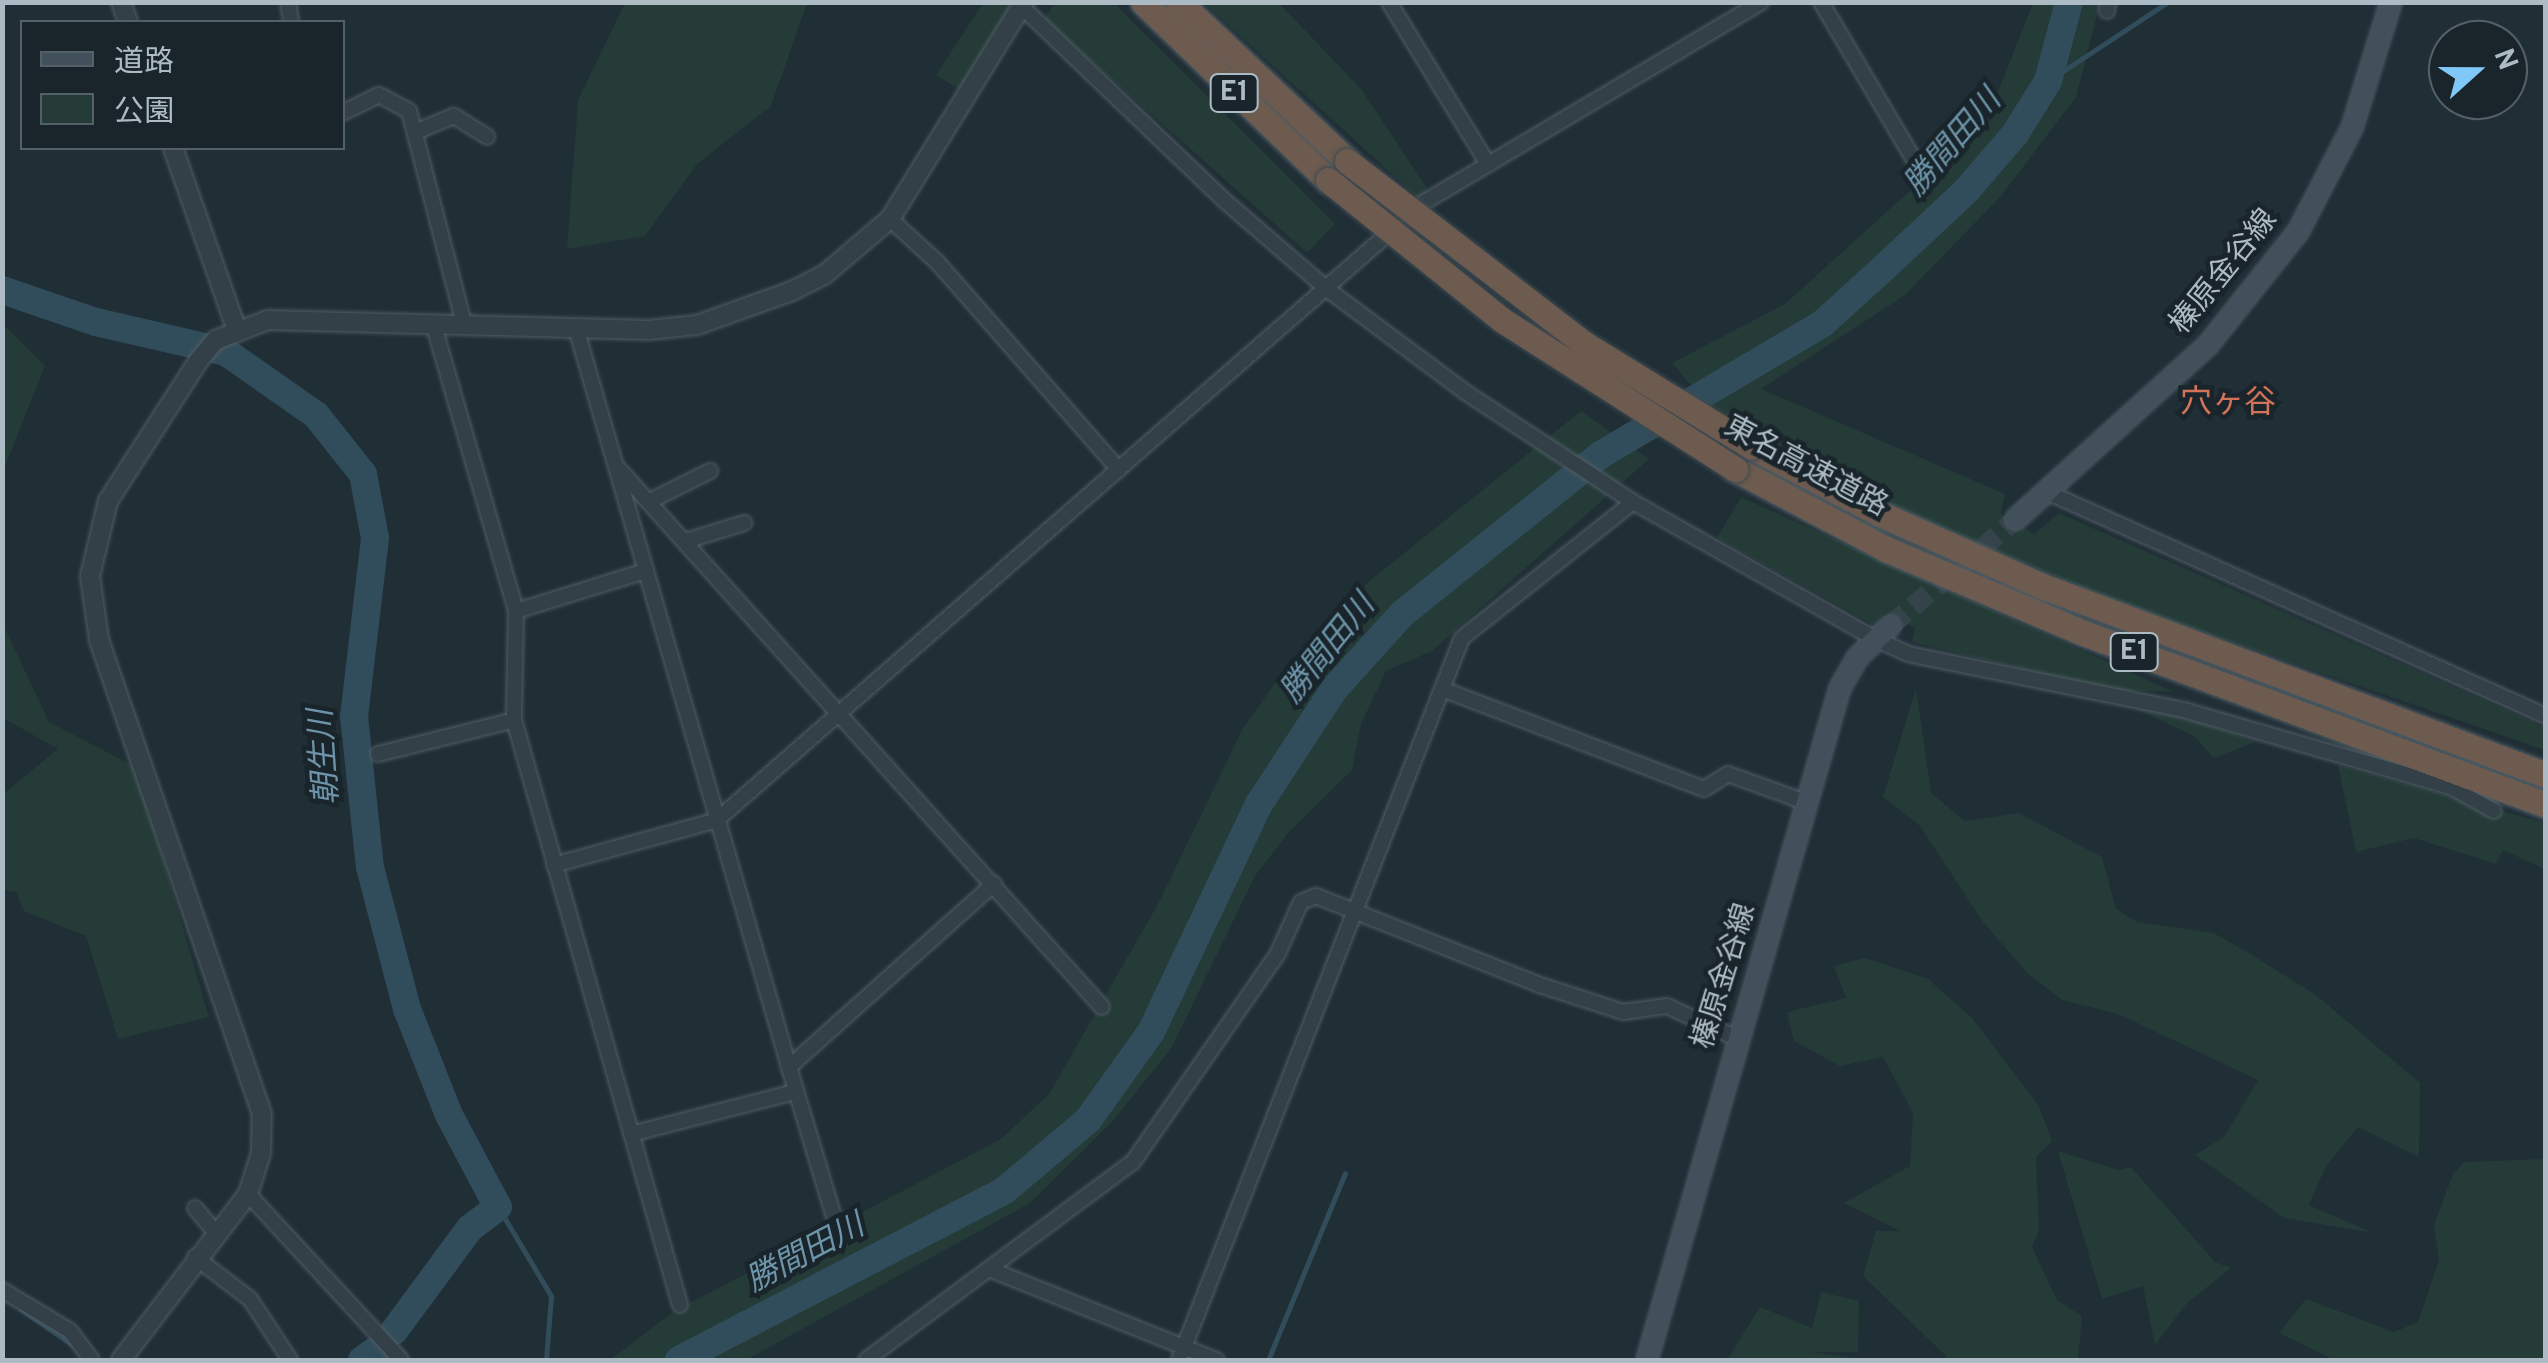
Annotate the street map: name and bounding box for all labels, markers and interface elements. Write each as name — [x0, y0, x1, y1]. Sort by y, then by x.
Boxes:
legend — [20, 20, 345, 150]
north arrow — [2428, 20, 2528, 120]
text: N — [2484, 44, 2525, 76]
text: 道路 — [114, 45, 174, 82]
road number: E1 — [1209, 70, 1259, 116]
water label: 勝間田川 — [1898, 83, 2010, 205]
text: 公園 — [114, 95, 174, 132]
street label: 榛原金谷線 — [2164, 203, 2286, 343]
district label: 穴ヶ谷 — [2180, 385, 2276, 423]
street label: 東名高速道路 — [1717, 410, 1893, 526]
water label: 勝間田川 — [1274, 588, 1384, 712]
road number: E1 — [2109, 629, 2159, 675]
water label: 朝生川 — [303, 708, 349, 806]
street label: 榛原金谷線 — [1687, 900, 1765, 1054]
water label: 勝間田川 — [740, 1208, 872, 1302]

